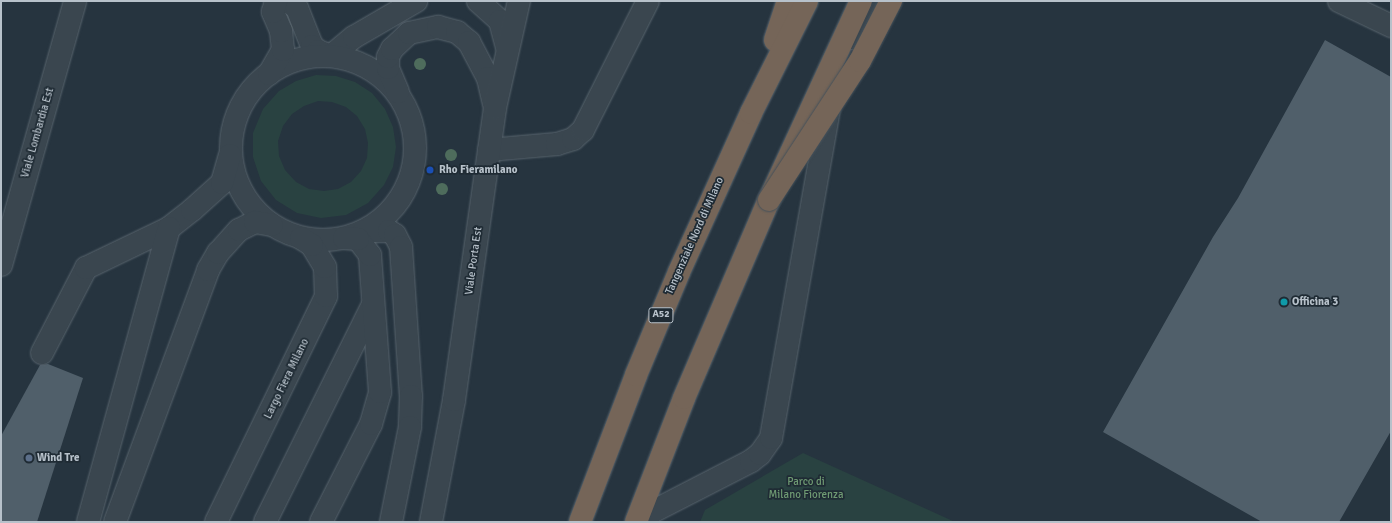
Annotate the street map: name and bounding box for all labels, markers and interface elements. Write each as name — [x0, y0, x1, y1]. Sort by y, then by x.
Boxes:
street label: Viale Lombardia Est — [19, 87, 57, 179]
place label: Rho Fieramilano — [439, 163, 517, 177]
marker: Rho Fieramilano — [424, 164, 436, 176]
street label: Tangenziale Nord di Milano — [663, 175, 727, 297]
street label: Viale Porta Est — [463, 226, 485, 296]
place label: Officina 3 — [1292, 295, 1338, 309]
marker: Officina 3 — [1279, 297, 1289, 307]
road number: A52 — [648, 307, 674, 323]
street label: Largo Fiera Milano — [262, 337, 312, 421]
place label: Wind Tre — [37, 451, 79, 465]
marker: Wind Tre — [24, 453, 34, 463]
park label: Parco di Milano Fiorenza — [768, 476, 844, 502]

